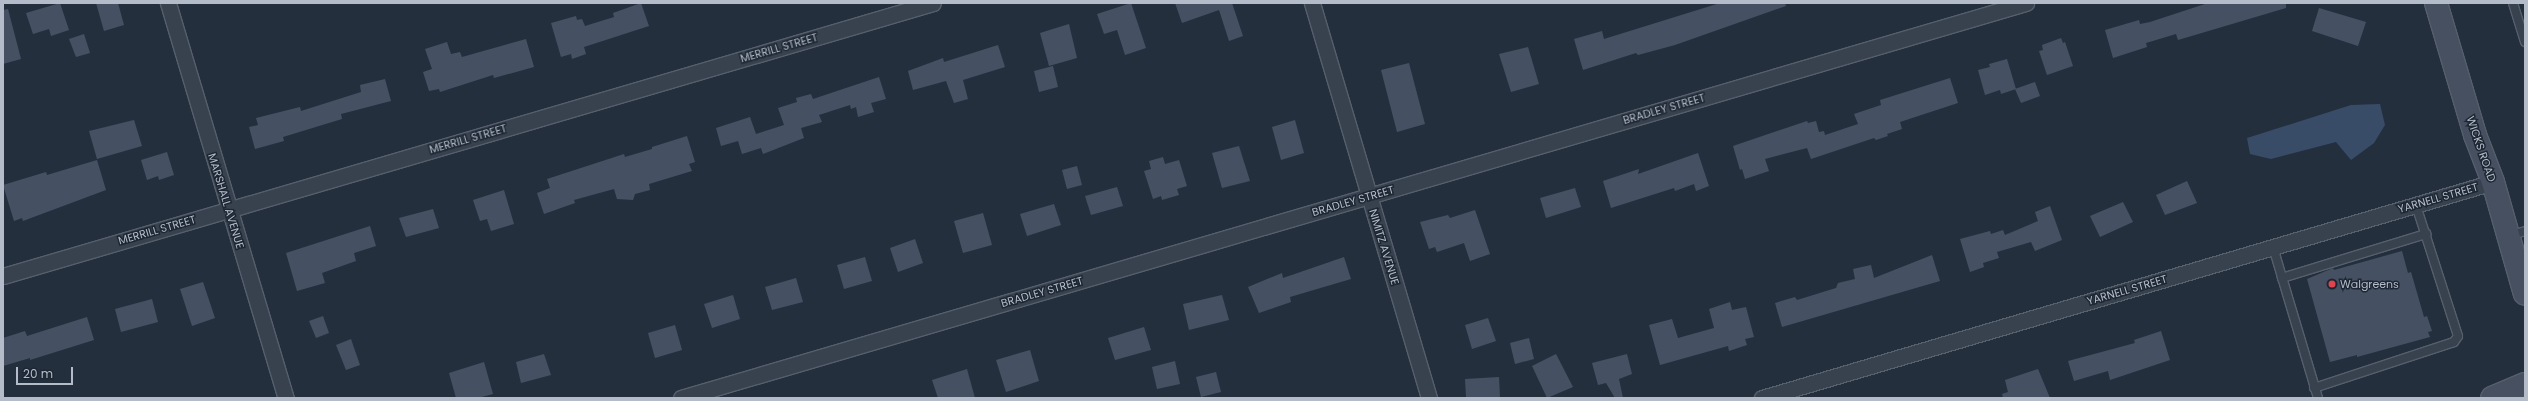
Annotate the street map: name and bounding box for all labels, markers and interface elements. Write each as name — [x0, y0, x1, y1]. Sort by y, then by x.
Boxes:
street label: MERRILL STREET — [739, 31, 819, 65]
street label: BRADLEY STREET — [1621, 91, 1707, 127]
street label: WICKS ROAD — [2464, 114, 2498, 184]
street label: MERRILL STREET — [428, 122, 508, 156]
street label: MARSHALL AVENUE — [205, 152, 247, 250]
street label: YARNELL STREET — [2396, 180, 2480, 216]
street label: BRADLEY STREET — [1310, 183, 1396, 219]
street label: NIMITZ AVENUE — [1366, 207, 1402, 287]
street label: MERRILL STREET — [117, 213, 197, 247]
street label: YARNELL STREET — [2085, 272, 2169, 308]
street label: BRADLEY STREET — [999, 274, 1085, 310]
place label: Walgreens — [2340, 277, 2399, 291]
marker: Walgreens — [2327, 279, 2337, 289]
scale bar — [18, 359, 75, 385]
text: 20 m — [23, 365, 53, 382]

